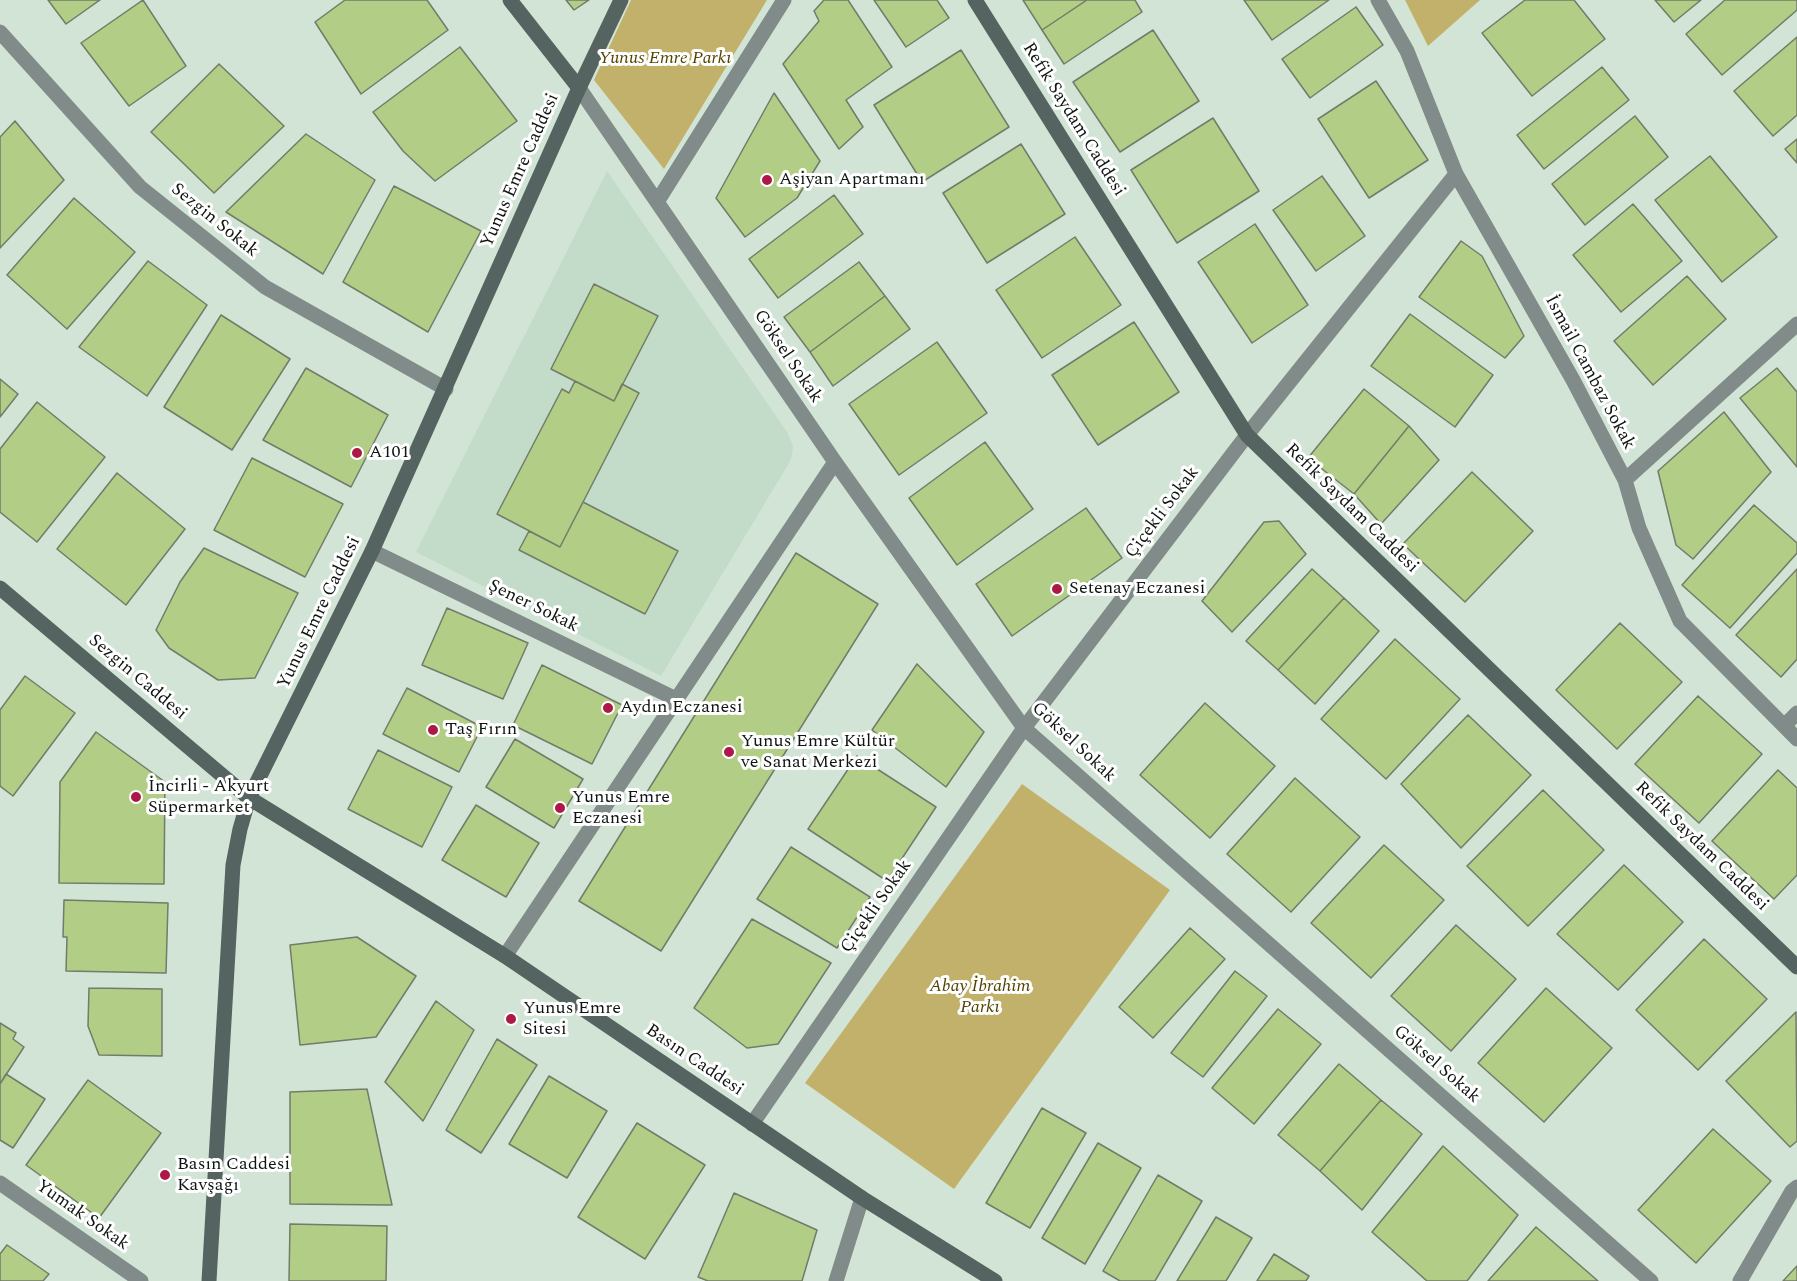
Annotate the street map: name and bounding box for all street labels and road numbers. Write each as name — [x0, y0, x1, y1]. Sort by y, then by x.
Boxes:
street label: Refik Saydam Caddesi — [1017, 39, 1129, 201]
street label: Yunus Emre Caddesi — [477, 90, 565, 252]
street label: Sezgin Sokak — [166, 179, 262, 263]
street label: İsmail Cambaz Sokak — [1539, 292, 1639, 454]
street label: Göksel Sokak — [748, 306, 826, 408]
street label: Refik Saydam Caddesi — [1280, 440, 1422, 578]
street label: Çiçekli Sokak — [1121, 463, 1205, 563]
street label: Yunus Emre Caddesi — [274, 533, 366, 693]
street label: Şener Sokak — [484, 576, 582, 638]
street label: Sezgin Caddesi — [83, 631, 191, 725]
street label: Göksel Sokak — [1026, 698, 1120, 788]
street label: Refik Saydam Caddesi — [1630, 778, 1772, 916]
street label: Çiçekli Sokak — [837, 856, 917, 958]
street label: Basın Caddesi — [641, 1020, 747, 1102]
street label: Göksel Sokak — [1388, 1022, 1484, 1108]
street label: Yumak Sokak — [31, 1176, 133, 1256]

